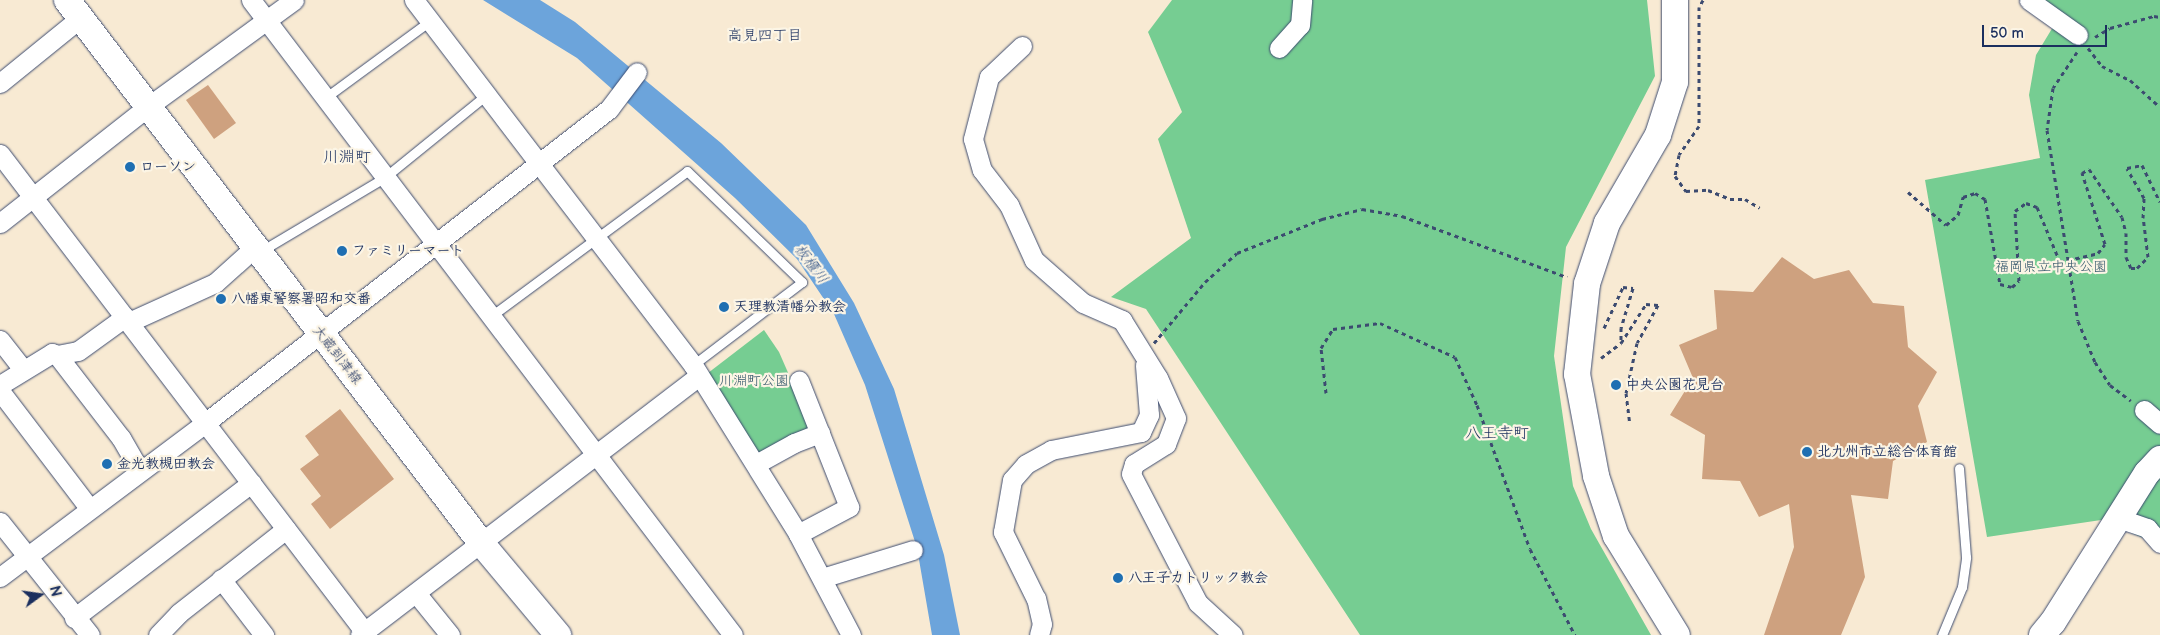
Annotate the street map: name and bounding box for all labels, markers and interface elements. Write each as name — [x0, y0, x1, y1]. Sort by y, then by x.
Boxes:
scale bar — [1985, 15, 2110, 47]
text: 50 m — [1990, 24, 2024, 43]
district label: 高見四丁目 — [728, 27, 802, 45]
district label: 川淵町 — [323, 148, 371, 168]
place label: ローソン — [140, 159, 196, 175]
marker: ローソン — [124, 161, 136, 173]
water label: 板櫃川 — [790, 241, 832, 287]
place label: ファミリーマート — [352, 243, 464, 259]
marker: ファミリーマート — [336, 245, 348, 257]
park label: 福岡県立中央公園 — [1995, 259, 2107, 275]
place label: 八幡東警察署昭和交番 — [231, 291, 371, 307]
marker: 八幡東警察署昭和交番 — [215, 293, 227, 305]
place label: 天理教清幡分教会 — [734, 299, 846, 315]
marker: 天理教清幡分教会 — [718, 301, 730, 313]
street label: 大蔵到津線 — [309, 322, 365, 388]
park label: 川淵町公園 — [719, 373, 789, 389]
place label: 中央公園花見台 — [1626, 377, 1724, 393]
marker: 中央公園花見台 — [1610, 379, 1622, 391]
district label: 八王寺町 — [1465, 424, 1529, 444]
place label: 北九州市立総合体育館 — [1817, 444, 1957, 460]
marker: 北九州市立総合体育館 — [1801, 446, 1813, 458]
place label: 金光教槻田教会 — [117, 456, 215, 472]
marker: 金光教槻田教会 — [101, 458, 113, 470]
north arrow — [15, 570, 65, 620]
place label: 八王子カトリック教会 — [1128, 570, 1268, 586]
marker: 八王子カトリック教会 — [1112, 572, 1124, 584]
text: N — [46, 584, 65, 598]

